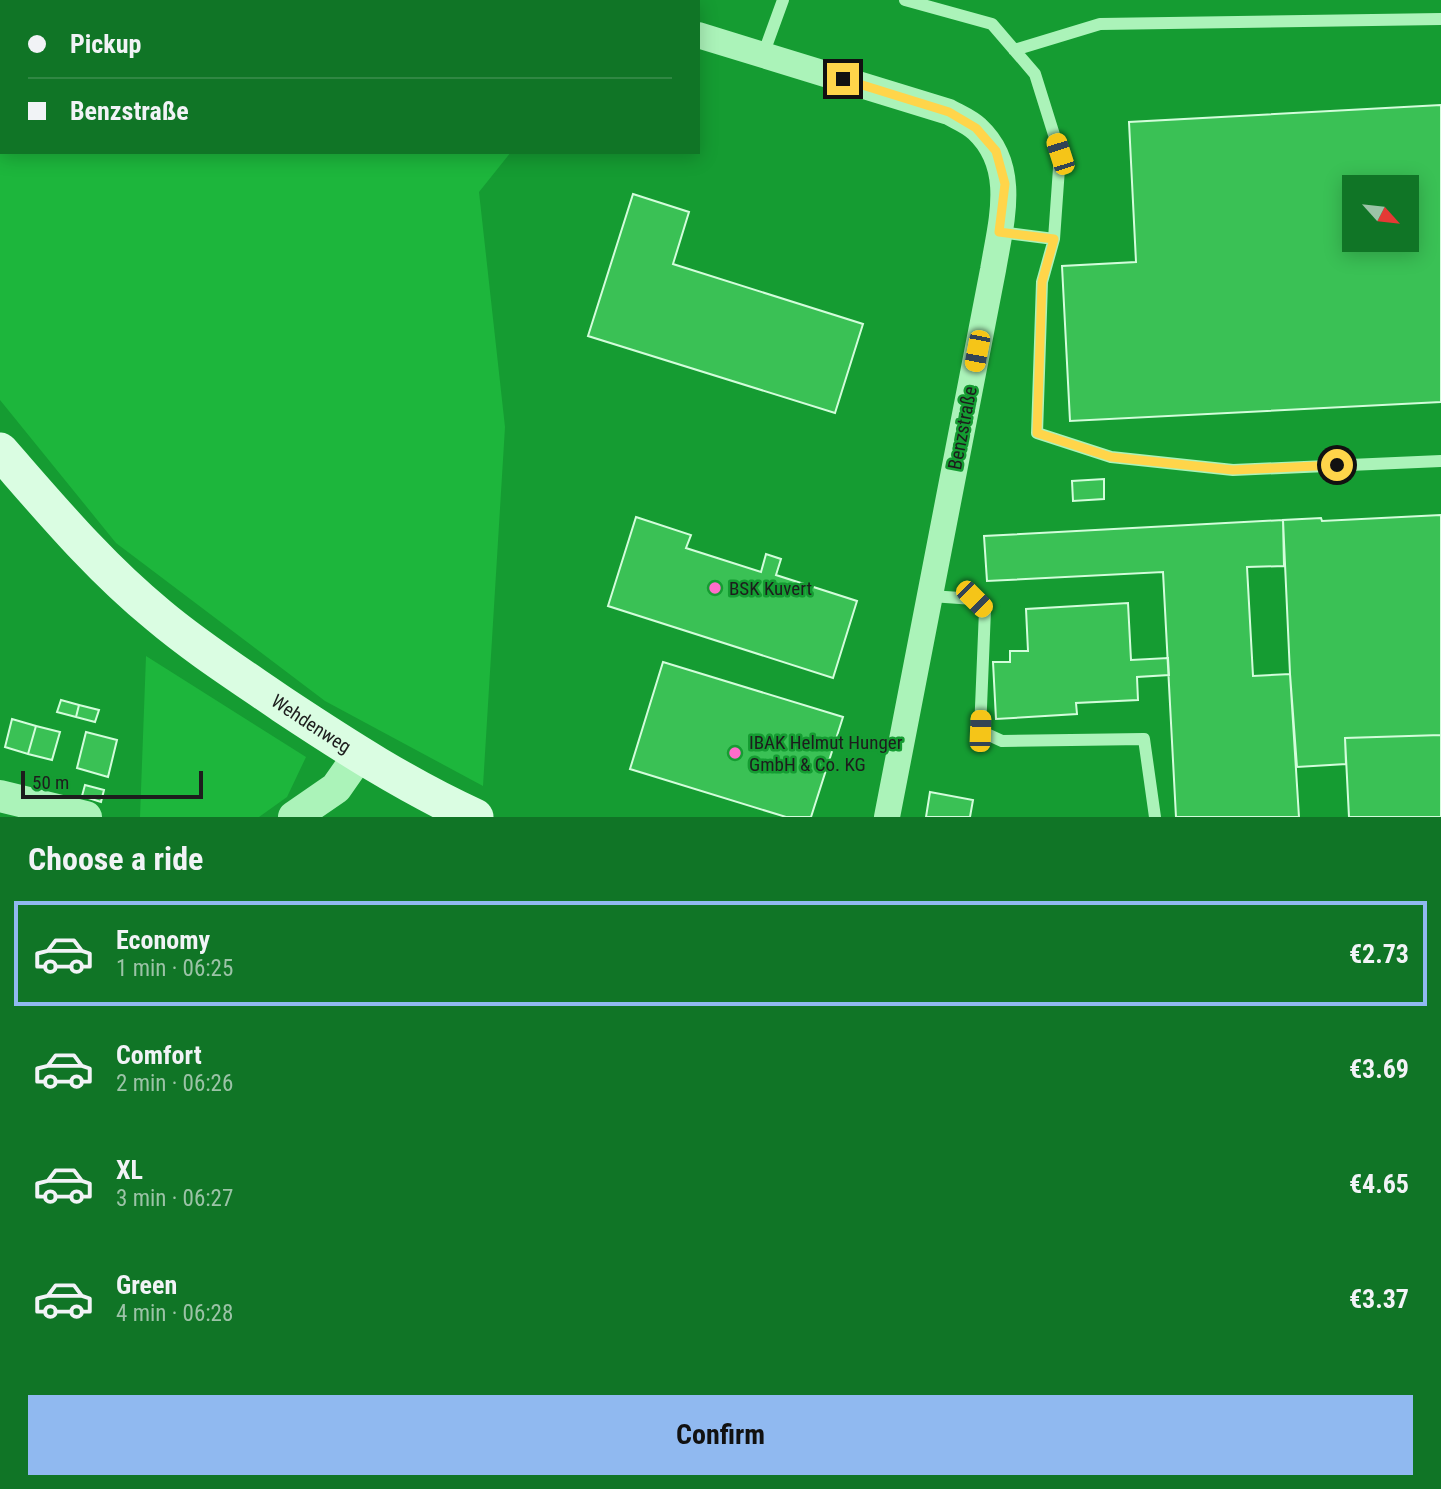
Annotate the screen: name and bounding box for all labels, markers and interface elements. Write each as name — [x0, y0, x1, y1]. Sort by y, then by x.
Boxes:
text: Pickup — [70, 29, 141, 59]
route end — [827, 63, 859, 95]
text: Benzstraße — [70, 96, 189, 126]
car — [1044, 131, 1077, 177]
north arrow — [1342, 175, 1419, 252]
map controls — [1342, 175, 1419, 252]
car — [963, 328, 992, 374]
street label: Benzstraße — [943, 384, 982, 472]
route start — [1321, 449, 1353, 481]
place label: BSK Kuvert — [729, 577, 812, 600]
car — [952, 577, 997, 621]
marker: BSK Kuvert — [707, 580, 723, 596]
street label: Wehdenweg — [267, 690, 355, 758]
car — [969, 710, 992, 752]
place label: IBAK Helmut Hunger GmbH & Co. KG — [749, 731, 903, 776]
marker: IBAK Helmut Hunger GmbH & Co. KG — [727, 745, 743, 761]
scale bar — [21, 768, 203, 800]
text: 50 m — [32, 771, 69, 794]
text: Choose a ride — [28, 840, 203, 878]
icon: car — [32, 922, 95, 985]
text: Economy — [116, 925, 210, 955]
text: €2.73 — [1349, 939, 1409, 969]
text: 1 min · 06:25 — [116, 955, 233, 982]
icon: car — [32, 1037, 95, 1100]
text: Comfort — [116, 1040, 202, 1070]
text: €3.69 — [1349, 1054, 1409, 1084]
text: 2 min · 06:26 — [116, 1070, 233, 1097]
icon: car — [32, 1152, 95, 1215]
text: XL — [116, 1155, 143, 1185]
text: €4.65 — [1349, 1169, 1409, 1199]
text: 3 min · 06:27 — [116, 1185, 233, 1212]
icon: car — [32, 1267, 95, 1330]
text: Green — [116, 1270, 177, 1300]
text: €3.37 — [1349, 1284, 1409, 1314]
text: 4 min · 06:28 — [116, 1300, 233, 1327]
button: Confirm — [28, 1395, 1413, 1475]

